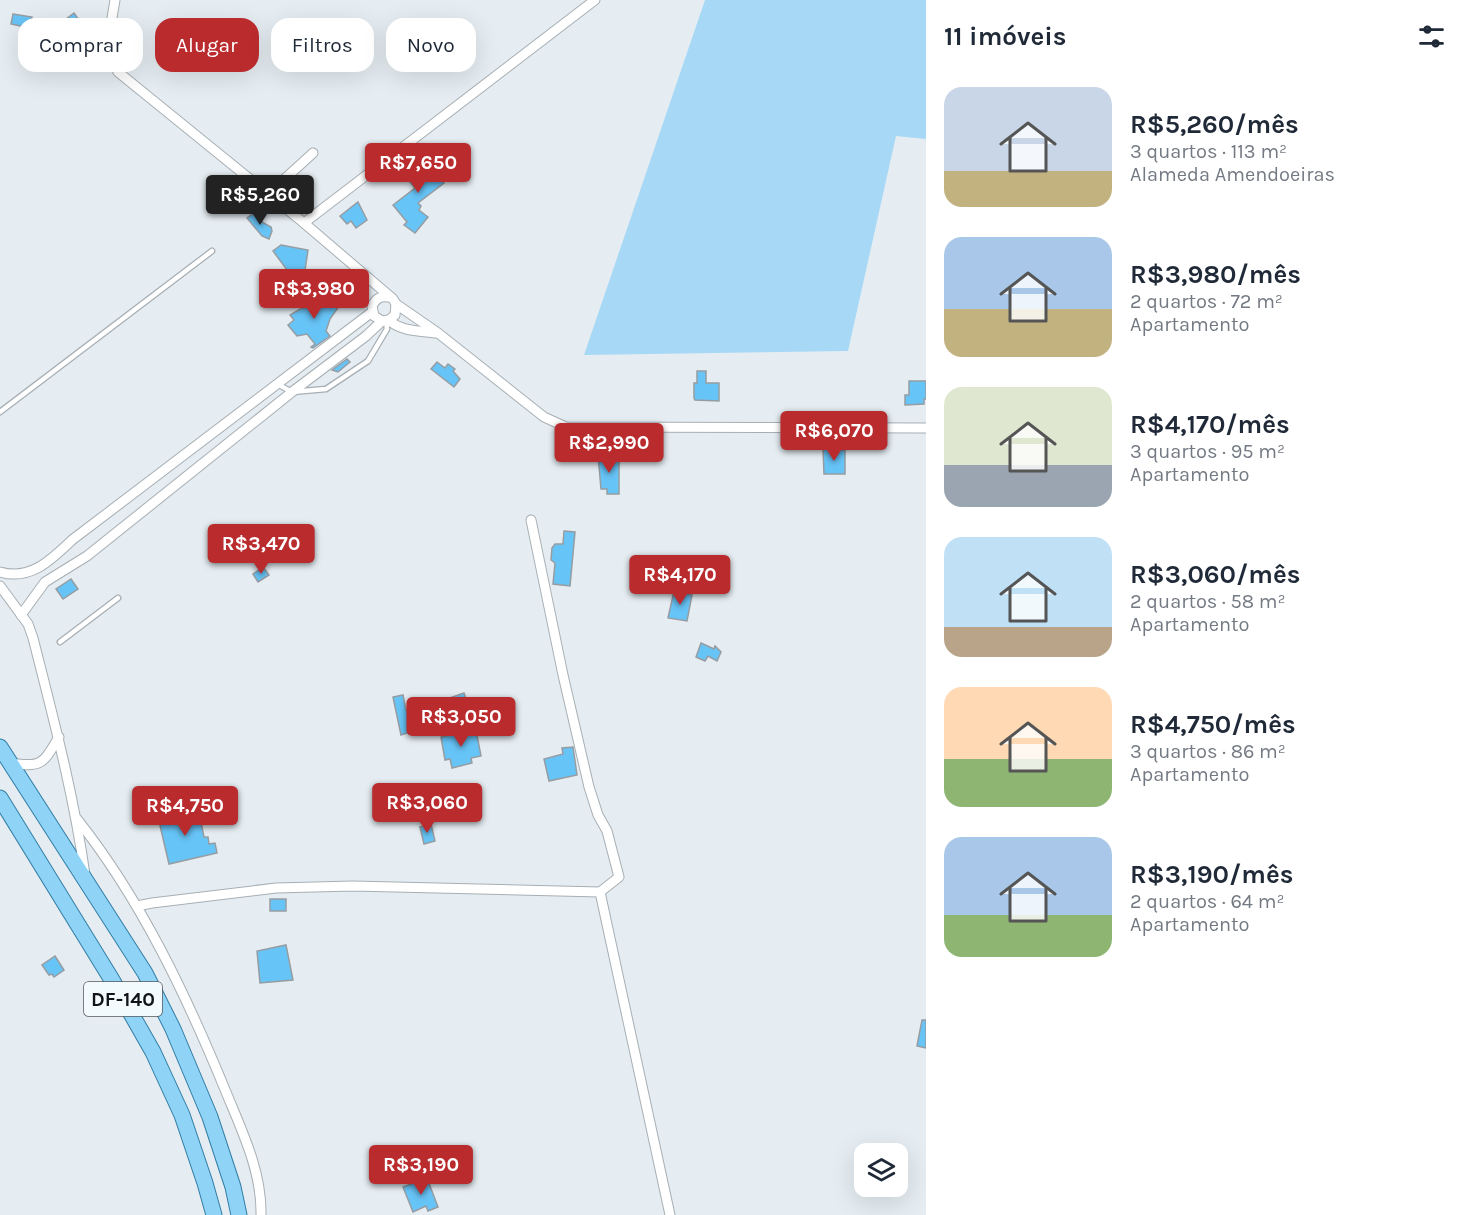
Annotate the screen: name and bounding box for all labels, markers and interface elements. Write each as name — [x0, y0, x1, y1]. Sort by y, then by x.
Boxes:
chip: Comprar — [18, 18, 143, 72]
chip: Alugar — [155, 18, 259, 72]
chip: Filtros — [271, 18, 374, 72]
chip: Novo — [386, 18, 476, 72]
icon: filters — [1415, 20, 1448, 53]
text: 11 imóveis — [944, 21, 1067, 52]
text: R$5,260/mês — [1130, 109, 1299, 140]
icon: home — [992, 111, 1064, 183]
text: 3 quartos · 113 m² — [1130, 140, 1287, 163]
pin: R$7,650 — [363, 143, 473, 194]
text: R$7,650 — [379, 151, 457, 174]
text: Alameda Amendoeiras — [1130, 163, 1335, 186]
pin: R$5,260 — [205, 175, 315, 226]
text: R$5,260 — [220, 183, 300, 206]
text: R$3,980/mês — [1130, 259, 1301, 290]
icon: home — [992, 261, 1064, 333]
pin: R$3,980 — [259, 269, 369, 320]
text: R$3,980 — [273, 277, 355, 300]
text: 2 quartos · 72 m² — [1130, 290, 1283, 313]
text: Apartamento — [1130, 313, 1249, 336]
text: R$4,170/mês — [1130, 409, 1290, 440]
pin: R$6,070 — [779, 411, 889, 462]
icon: home — [992, 411, 1064, 483]
text: R$6,070 — [794, 419, 874, 442]
pin: R$2,990 — [554, 423, 664, 474]
text: R$2,990 — [569, 431, 649, 454]
text: 3 quartos · 95 m² — [1130, 440, 1285, 463]
text: Apartamento — [1130, 463, 1249, 486]
pin: R$3,470 — [206, 524, 316, 575]
text: R$3,470 — [222, 532, 300, 555]
pin: R$4,170 — [625, 555, 735, 606]
text: R$3,060/mês — [1130, 559, 1301, 590]
icon: home — [992, 561, 1064, 633]
text: R$4,170 — [643, 563, 717, 586]
text: 2 quartos · 58 m² — [1130, 590, 1285, 613]
text: Apartamento — [1130, 613, 1249, 636]
pin: R$3,050 — [406, 697, 516, 748]
text: R$3,050 — [420, 705, 502, 728]
text: R$4,750/mês — [1130, 709, 1296, 740]
icon: home — [992, 711, 1064, 783]
text: 3 quartos · 86 m² — [1130, 740, 1286, 763]
text: Apartamento — [1130, 763, 1249, 786]
pin: R$3,060 — [372, 783, 482, 834]
pin: R$4,750 — [130, 786, 240, 837]
text: R$3,060 — [386, 791, 468, 814]
text: R$4,750 — [146, 794, 224, 817]
text: R$3,190/mês — [1130, 859, 1293, 890]
icon: home — [992, 861, 1064, 933]
text: 2 quartos · 64 m² — [1130, 890, 1285, 913]
text: Apartamento — [1130, 913, 1249, 936]
road number: DF-140 — [84, 982, 162, 1016]
map controls — [854, 1143, 908, 1197]
button: layers — [854, 1143, 908, 1197]
pin: R$3,190 — [366, 1145, 476, 1196]
text: R$3,190 — [383, 1153, 459, 1176]

